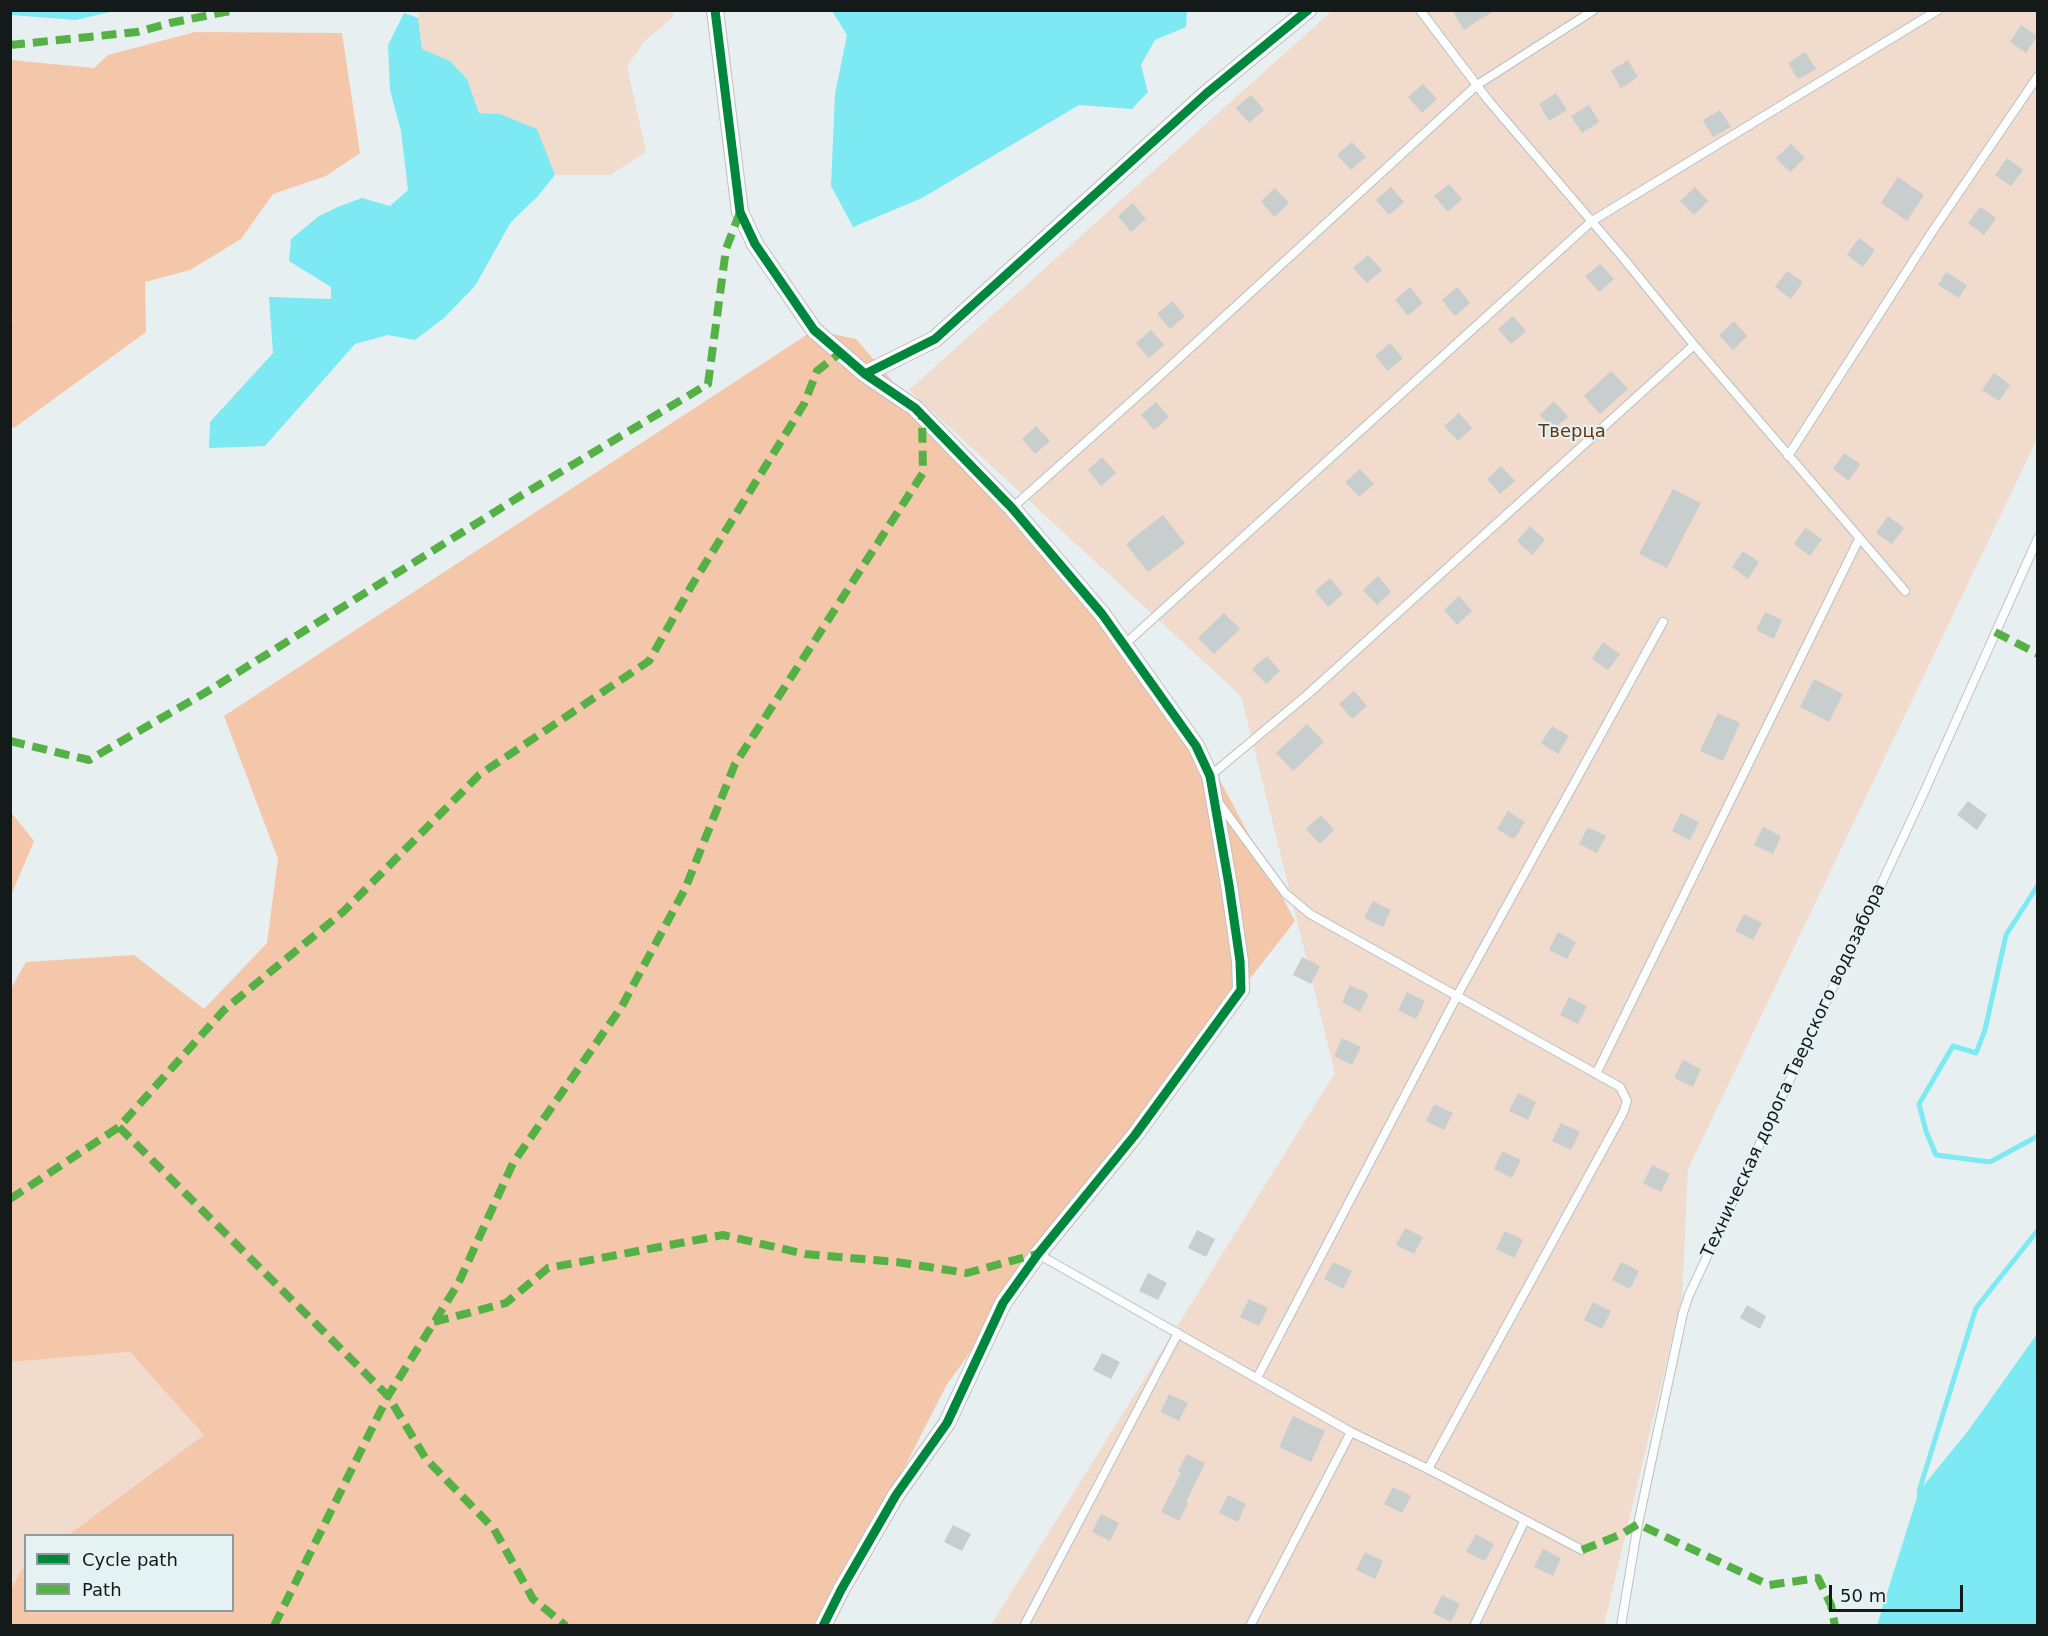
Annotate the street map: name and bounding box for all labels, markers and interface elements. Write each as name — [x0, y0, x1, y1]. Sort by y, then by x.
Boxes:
park label: Тверца — [1538, 421, 1606, 443]
street label: Техническая дорога Тверского водозабора — [1697, 880, 1891, 1262]
legend — [24, 1534, 234, 1612]
text: Cycle path — [82, 1549, 178, 1570]
scale bar — [1832, 1573, 1966, 1611]
text: Path — [82, 1579, 122, 1600]
text: 50 m — [1840, 1585, 1886, 1606]

